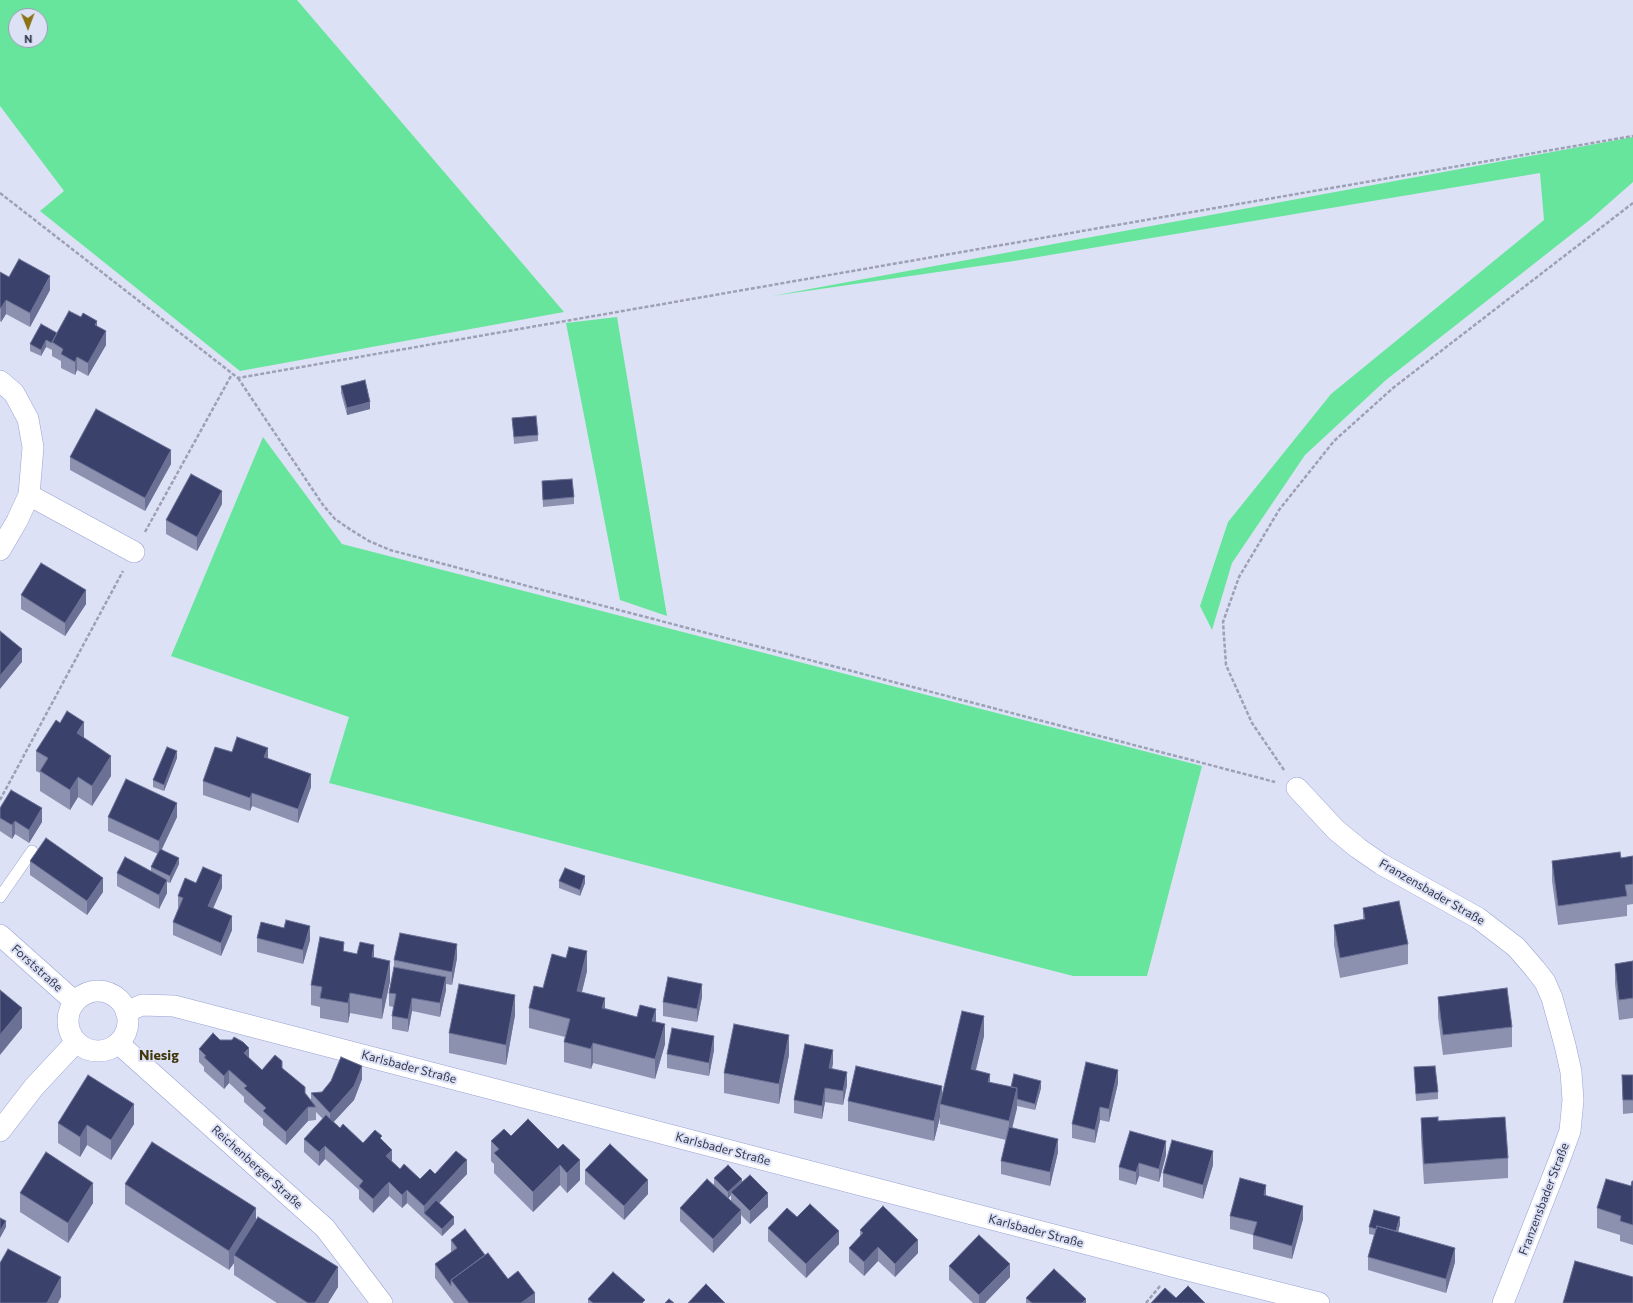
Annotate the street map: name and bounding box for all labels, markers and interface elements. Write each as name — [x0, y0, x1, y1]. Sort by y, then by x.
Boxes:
north arrow — [8, 8, 48, 48]
text: N — [24, 33, 32, 46]
street label: Franzensbader Straße — [1377, 856, 1487, 928]
street label: Forststraße — [9, 941, 65, 995]
district label: Niesig — [139, 1047, 179, 1063]
street label: Karlsbader Straße — [360, 1047, 458, 1087]
street label: Reichenberger Straße — [209, 1122, 305, 1212]
street label: Karlsbader Straße — [674, 1129, 772, 1169]
street label: Franzensbader Straße — [1516, 1141, 1572, 1257]
street label: Karlsbader Straße — [987, 1211, 1085, 1251]

